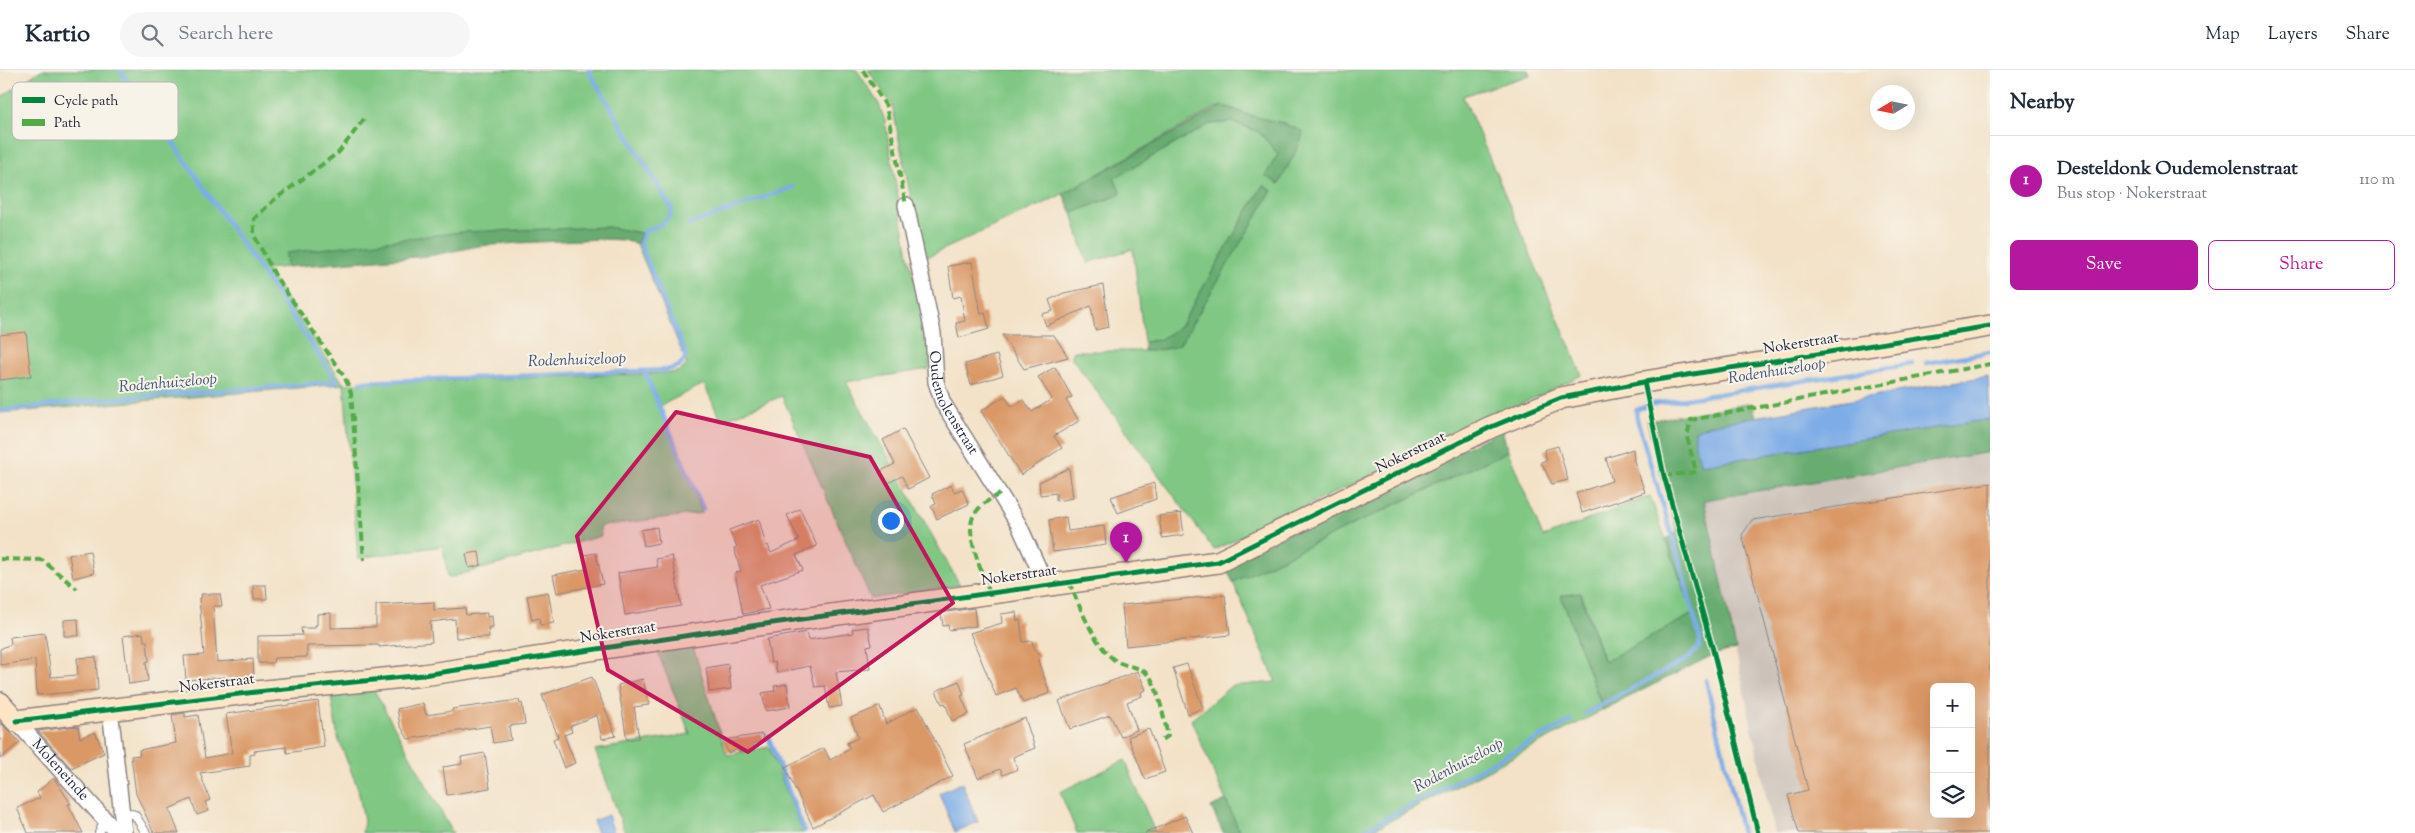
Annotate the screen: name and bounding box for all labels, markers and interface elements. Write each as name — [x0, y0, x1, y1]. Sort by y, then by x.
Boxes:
search box — [120, 12, 470, 57]
text: Kartio — [25, 18, 90, 52]
icon: search — [138, 21, 166, 49]
text: Search here — [178, 21, 273, 48]
text: Map — [2205, 22, 2240, 48]
text: Layers — [2268, 22, 2318, 48]
text: Share — [2346, 22, 2390, 48]
legend — [12, 82, 178, 140]
north arrow — [1870, 85, 1915, 130]
text: Nearby — [2010, 88, 2075, 118]
text: Cycle path — [54, 92, 118, 112]
text: Path — [54, 114, 81, 134]
text: Desteldonk Oudemolenstraat — [2057, 156, 2298, 183]
text: 1 — [2023, 169, 2029, 192]
text: 110 m — [2359, 169, 2395, 192]
text: Bus stop · Nokerstraat — [2057, 183, 2207, 206]
button: Save — [2010, 240, 2198, 290]
button: Share — [2208, 240, 2395, 290]
street label: Nokerstraat — [1762, 328, 1840, 360]
water label: Rodenhuizeloop — [527, 348, 627, 374]
street label: Oudemolenstraat — [924, 350, 983, 459]
water label: Rodenhuizeloop — [1727, 353, 1828, 391]
water label: Rodenhuizeloop — [118, 368, 218, 400]
street label: Nokerstraat — [1372, 427, 1450, 479]
your location — [878, 508, 904, 534]
pin: 1 — [1110, 522, 1142, 563]
street label: Nokerstraat — [980, 560, 1058, 592]
street label: Nokerstraat — [579, 617, 657, 649]
street label: Nokerstraat — [178, 669, 256, 699]
map controls — [1930, 683, 1975, 818]
button: + — [1930, 683, 1975, 728]
button: − — [1930, 728, 1975, 773]
water label: Rodenhuizeloop — [1410, 733, 1508, 799]
street label: Moleneinde — [27, 734, 94, 806]
button: layers — [1930, 773, 1975, 818]

